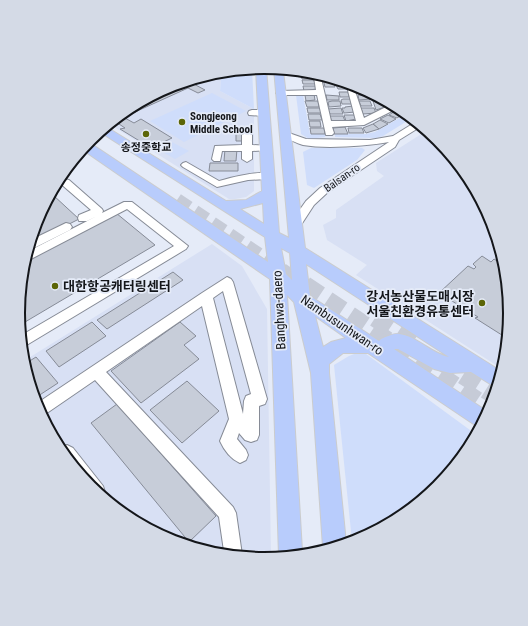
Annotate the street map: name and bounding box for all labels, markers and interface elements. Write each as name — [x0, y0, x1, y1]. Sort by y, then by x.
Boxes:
place label: Songjeong Middle School — [190, 110, 253, 136]
marker: Songjeong Middle School — [177, 117, 187, 127]
marker: 송정중학교 — [141, 129, 151, 139]
place label: 송정중학교 — [121, 141, 171, 154]
street label: Balsan-ro — [322, 161, 363, 195]
street label: Banghwa-daero — [269, 270, 289, 350]
place label: 대한항공캐터링센터 — [63, 279, 171, 294]
marker: 대한항공캐터링센터 — [50, 281, 60, 291]
place label: 강서농산물도매시장 서울친환경유통센터 — [366, 289, 474, 319]
street label: Nambusunhwan-ro — [298, 292, 386, 358]
marker: 강서농산물도매시장 서울친환경유통센터 — [477, 298, 487, 308]

